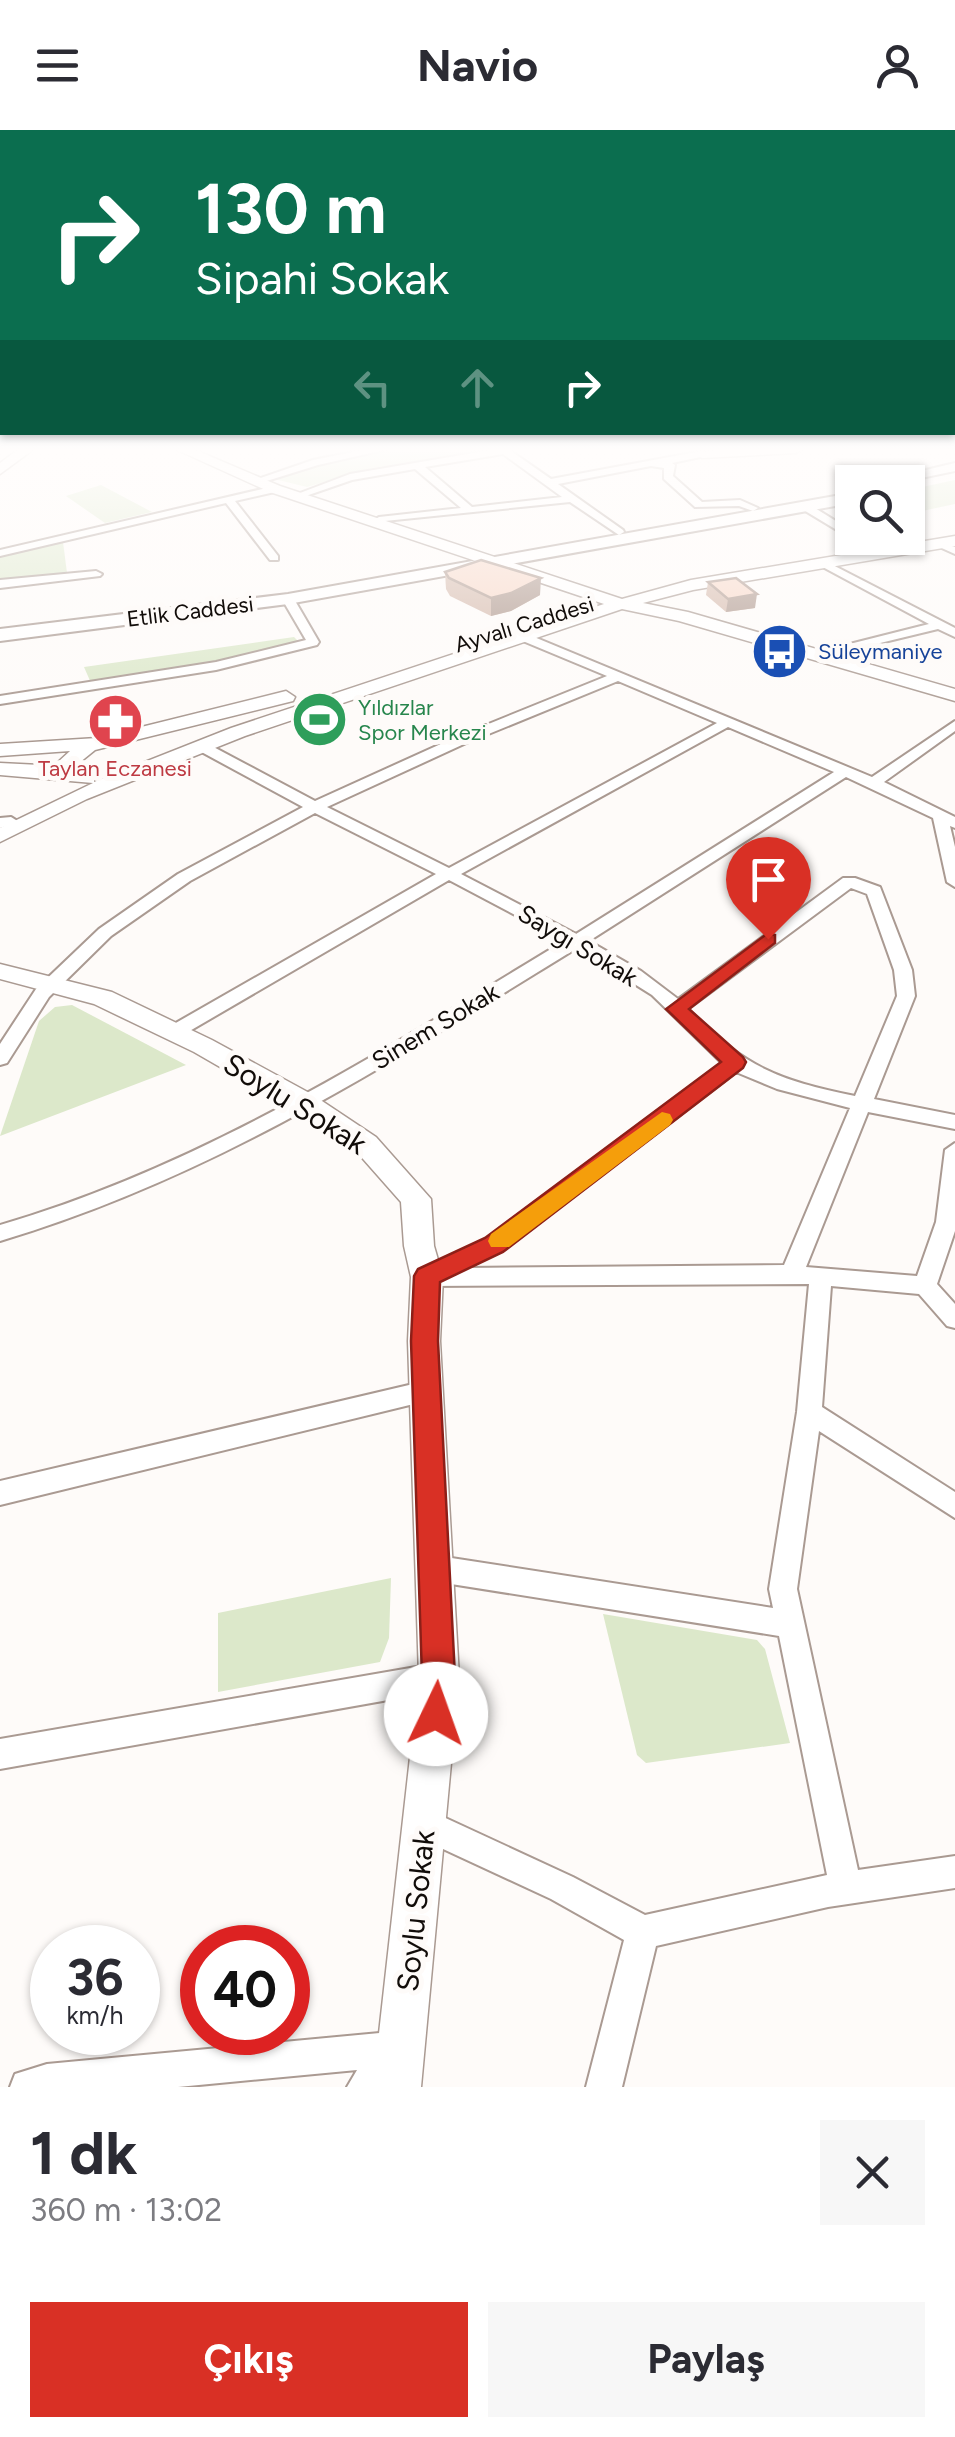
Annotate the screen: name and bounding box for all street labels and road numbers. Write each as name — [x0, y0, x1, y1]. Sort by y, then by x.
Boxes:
street label: Etlik Caddesi — [125, 590, 255, 633]
street label: Ayvalı Caddesi — [451, 590, 597, 658]
street label: Saygı Sokak — [513, 898, 644, 993]
street label: Sinem Sokak — [366, 976, 505, 1076]
street label: Soylu Sokak — [217, 1045, 374, 1162]
street label: Soylu Sokak — [389, 1828, 442, 1993]

